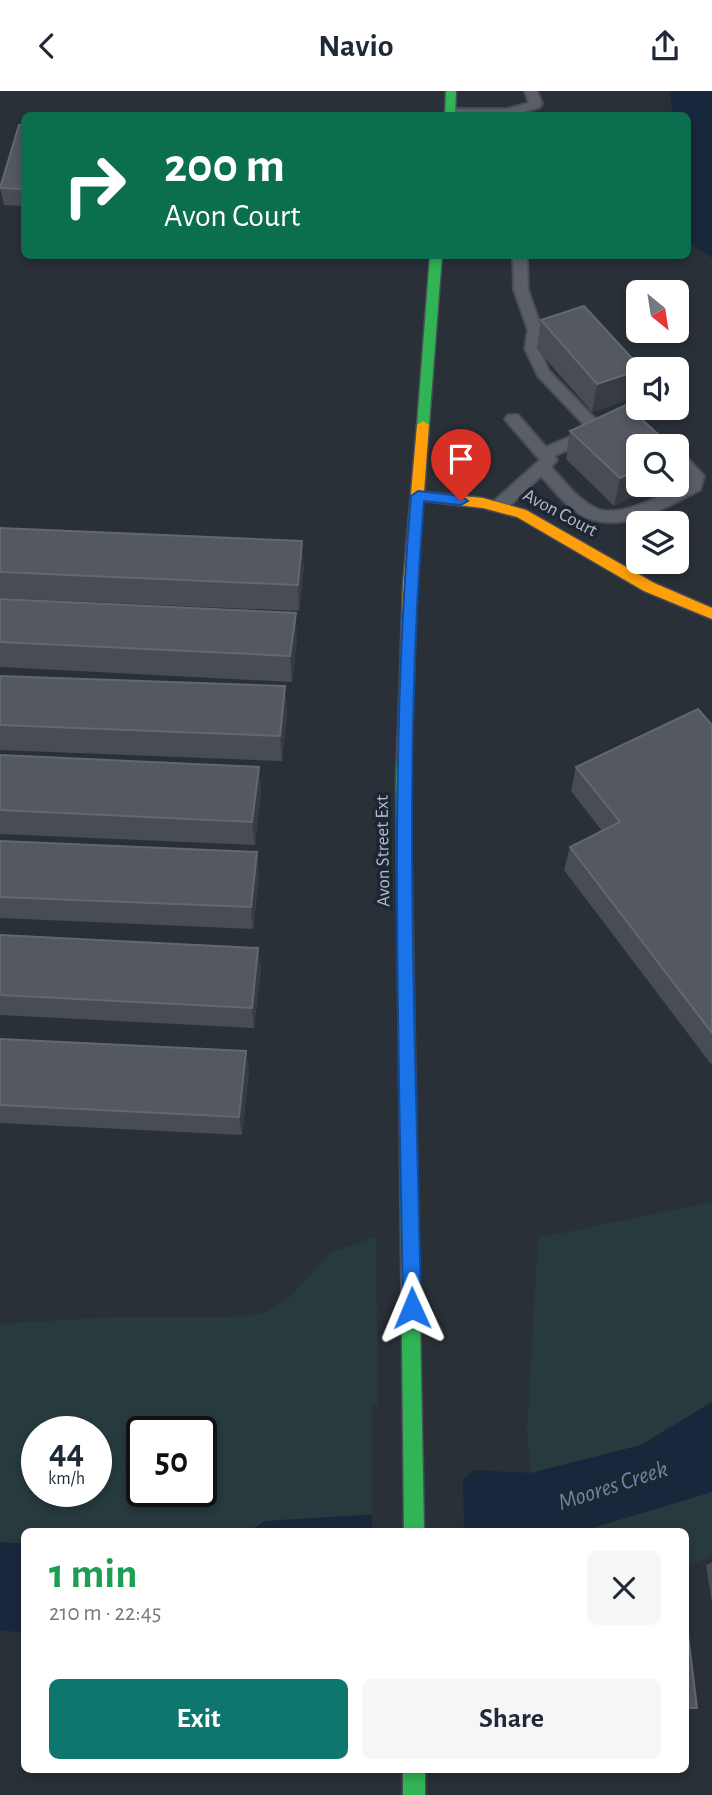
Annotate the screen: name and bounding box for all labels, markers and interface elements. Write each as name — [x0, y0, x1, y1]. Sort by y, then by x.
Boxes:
icon: back — [28, 27, 66, 65]
icon: share — [646, 27, 684, 65]
text: Navio — [318, 30, 394, 62]
icon: right — [49, 140, 140, 231]
text: 200 m — [164, 142, 285, 191]
text: Avon Court — [164, 200, 300, 232]
north arrow — [626, 280, 690, 343]
map controls — [626, 280, 689, 574]
button: sound — [626, 357, 689, 420]
pin — [431, 429, 491, 501]
button: search — [626, 434, 689, 497]
icon: arrive — [442, 440, 480, 478]
street label: Avon Court — [520, 486, 600, 540]
button: layers — [626, 511, 689, 574]
street label: Avon Street Ext — [373, 795, 393, 907]
position arrow — [375, 1271, 449, 1345]
speed limit sign: 50 — [126, 1416, 217, 1507]
text: 44 — [49, 1435, 84, 1470]
water label: Moores Creek — [555, 1457, 671, 1515]
text: km/h — [48, 1470, 85, 1488]
button: close — [587, 1551, 661, 1625]
text: 1 min — [49, 1553, 138, 1595]
text: 210 m · 22:45 — [49, 1602, 161, 1625]
button: Exit — [49, 1679, 348, 1759]
button: Share — [362, 1679, 661, 1759]

